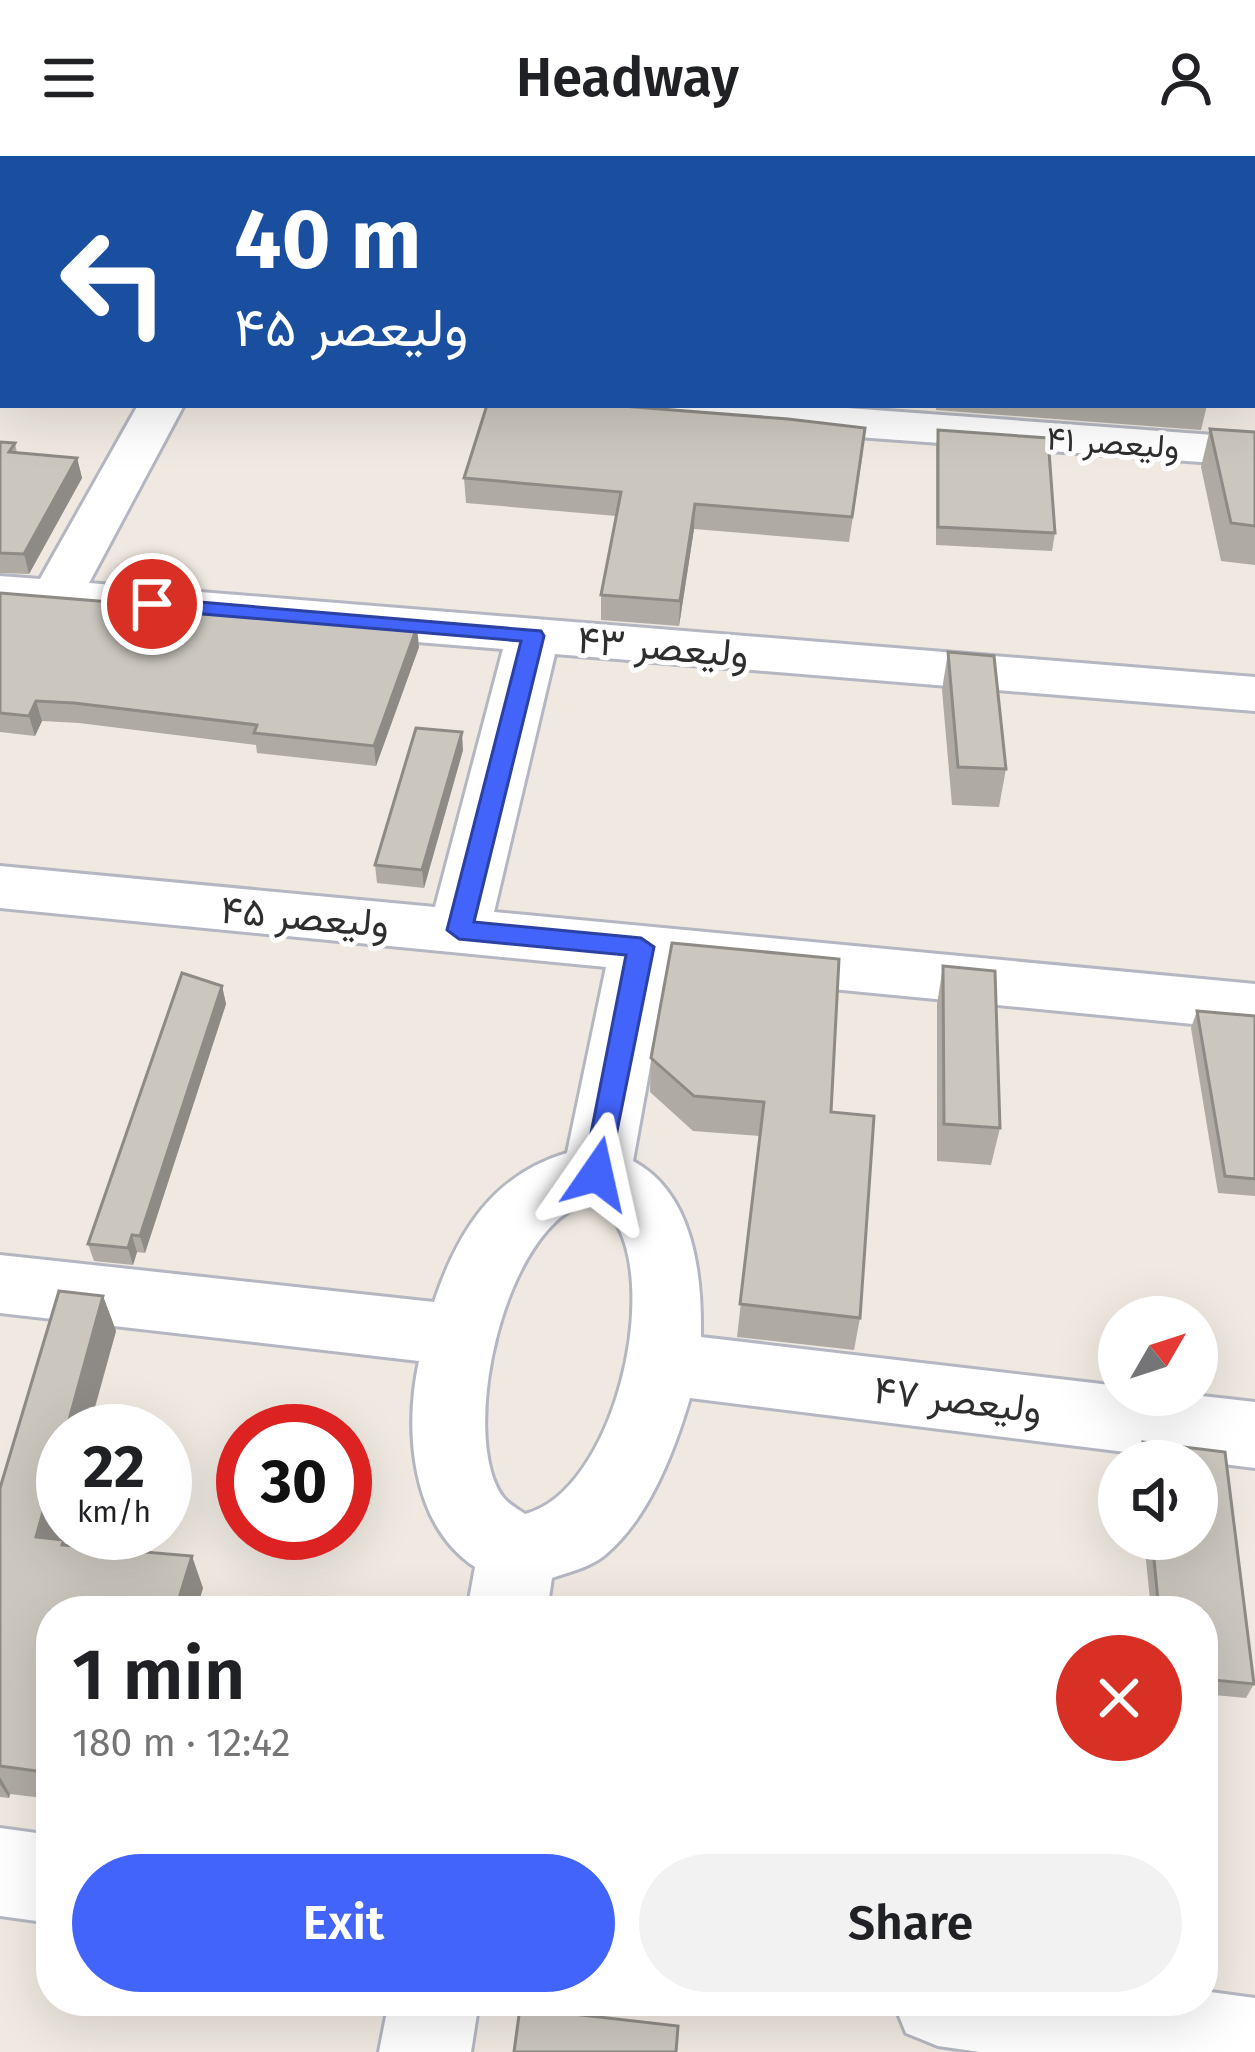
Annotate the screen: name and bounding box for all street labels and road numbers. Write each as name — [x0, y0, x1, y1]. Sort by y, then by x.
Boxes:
street label: ولیعصر ۴۱ — [1045, 418, 1181, 468]
street label: ولیعصر ۴۳ — [575, 617, 751, 678]
street label: ولیعصر ۴۵ — [219, 887, 391, 948]
street label: ولیعصر ۴۷ — [871, 1367, 1045, 1434]

